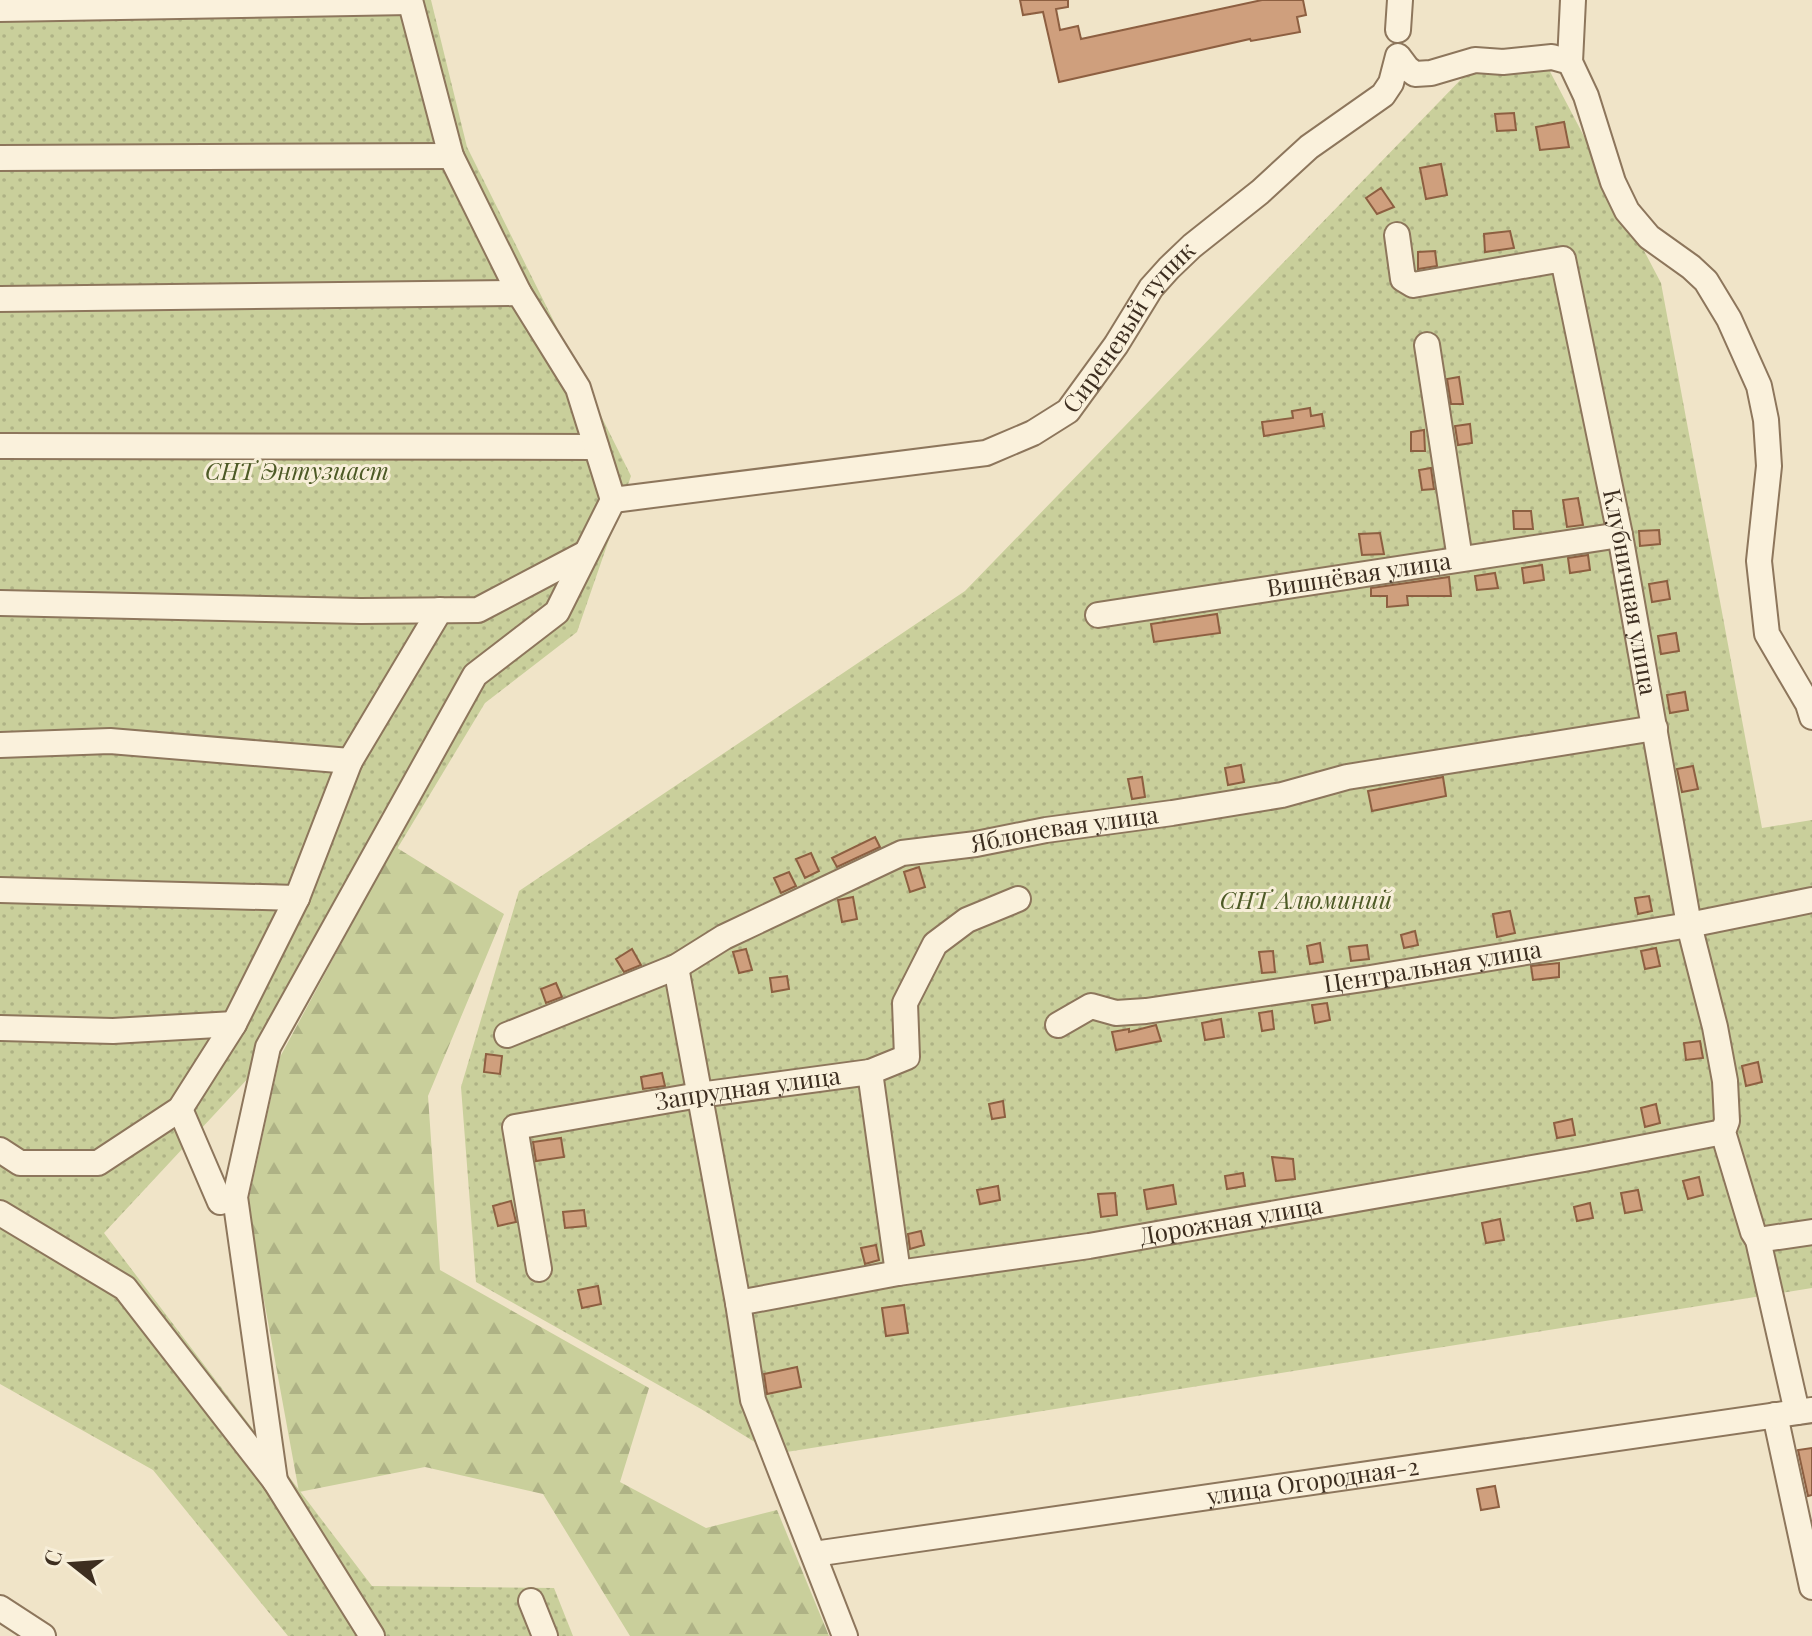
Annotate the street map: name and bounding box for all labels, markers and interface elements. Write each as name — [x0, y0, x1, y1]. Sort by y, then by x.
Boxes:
street label: Сиреневый тупик — [1054, 233, 1201, 419]
park label: СНТ Энтузиаст — [205, 454, 389, 486]
street label: Клубничная улица — [1597, 486, 1666, 697]
street label: Вишнёвая улица — [1264, 543, 1453, 603]
street label: Яблоневая улица — [967, 797, 1160, 859]
park label: СНТ Алюминий — [1220, 883, 1393, 915]
street label: Центральная улица — [1321, 932, 1544, 999]
street label: Запрудная улица — [652, 1058, 842, 1116]
street label: Дорожная улица — [1137, 1187, 1325, 1251]
street label: улица Огородная-2 — [1203, 1449, 1421, 1511]
north arrow — [32, 1524, 112, 1604]
text: С — [35, 1546, 69, 1570]

